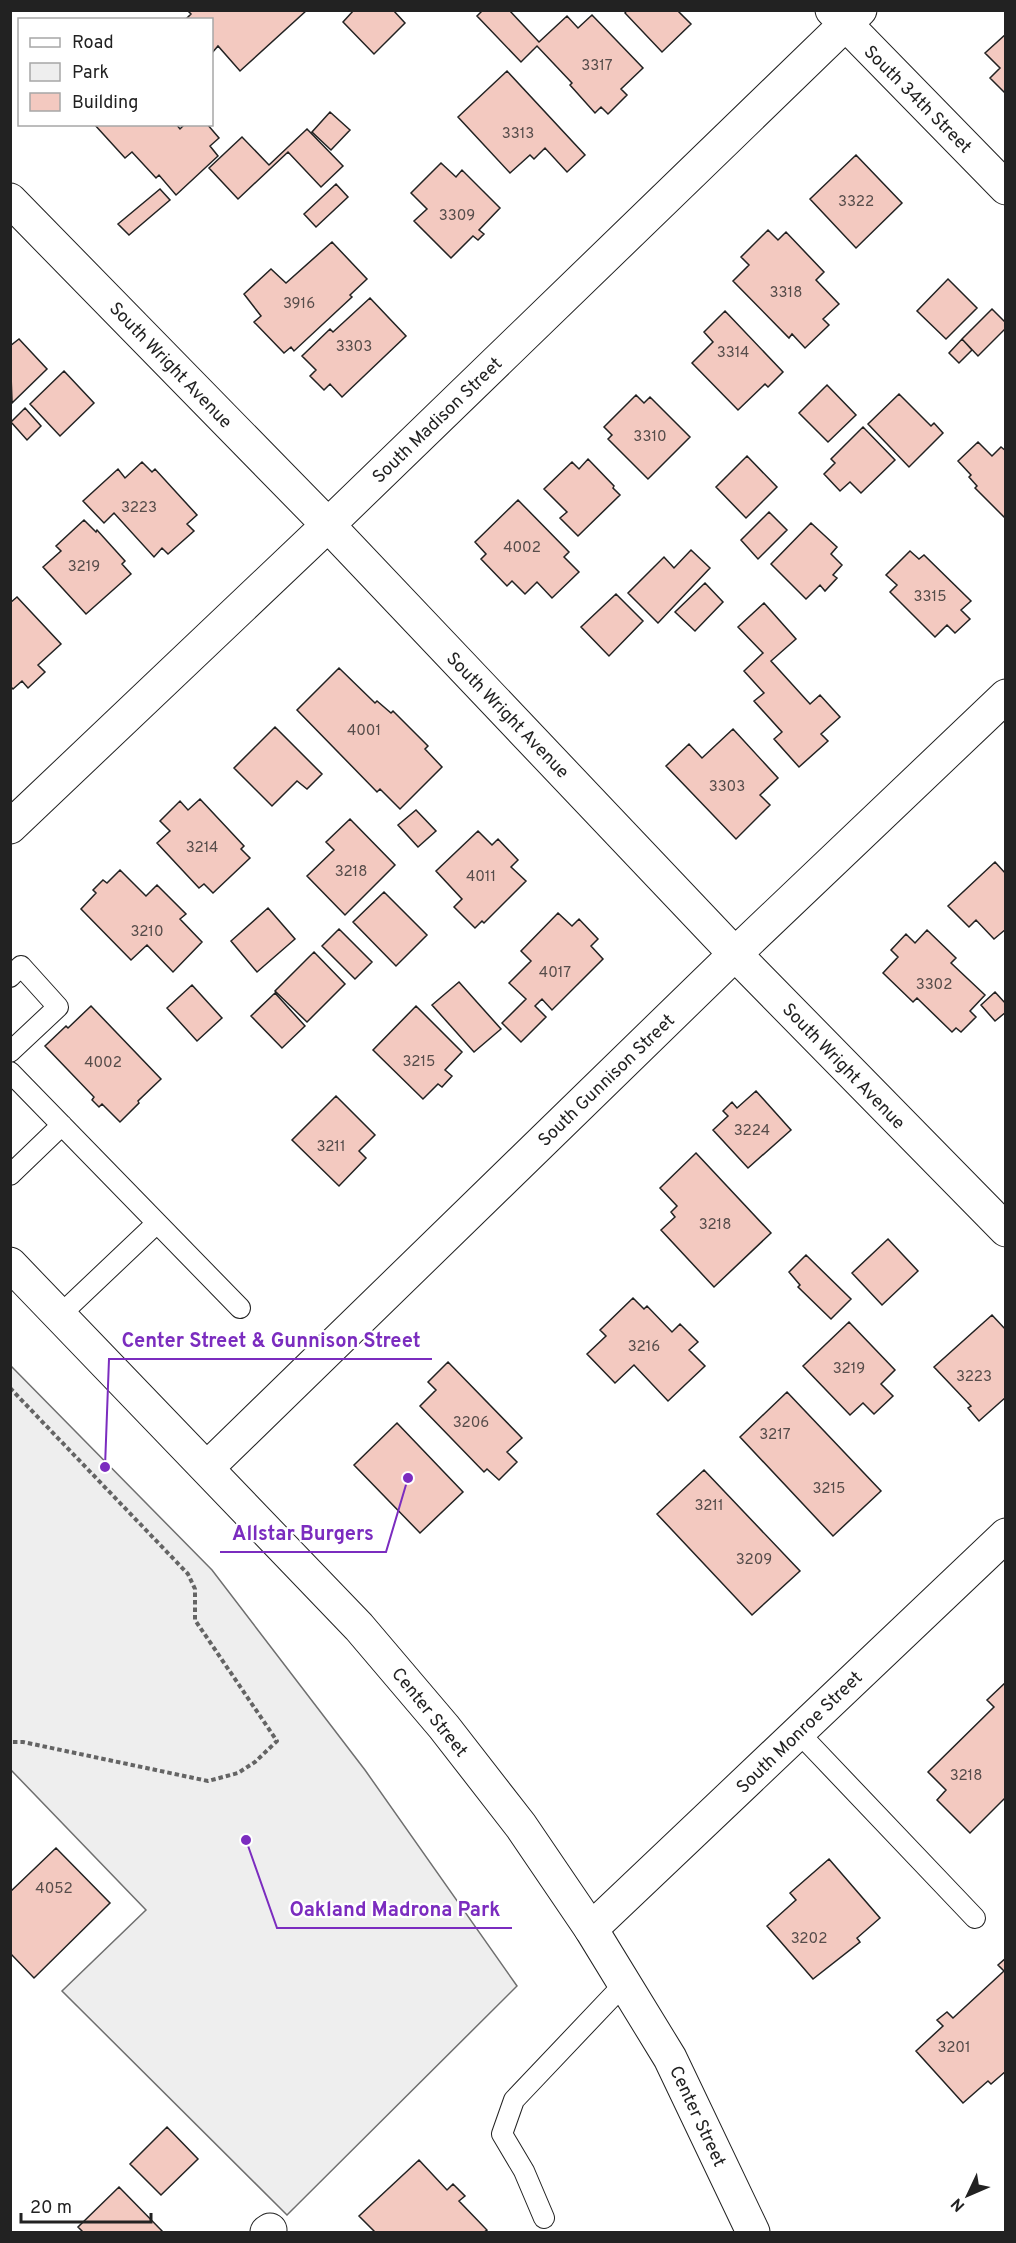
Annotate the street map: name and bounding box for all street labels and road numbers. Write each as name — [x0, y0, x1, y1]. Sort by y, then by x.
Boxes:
street label: South 34th Street — [858, 41, 976, 159]
street label: South Wright Avenue — [104, 298, 236, 434]
street label: South Madison Street — [368, 353, 508, 489]
street label: South Wright Avenue — [441, 648, 573, 784]
street label: South Wright Avenue — [777, 999, 909, 1135]
street label: South Gunnison Street — [534, 1010, 680, 1152]
street label: Center Street — [386, 1663, 472, 1762]
street label: South Monroe Street — [732, 1667, 868, 1799]
street label: Center Street — [663, 2062, 730, 2171]

